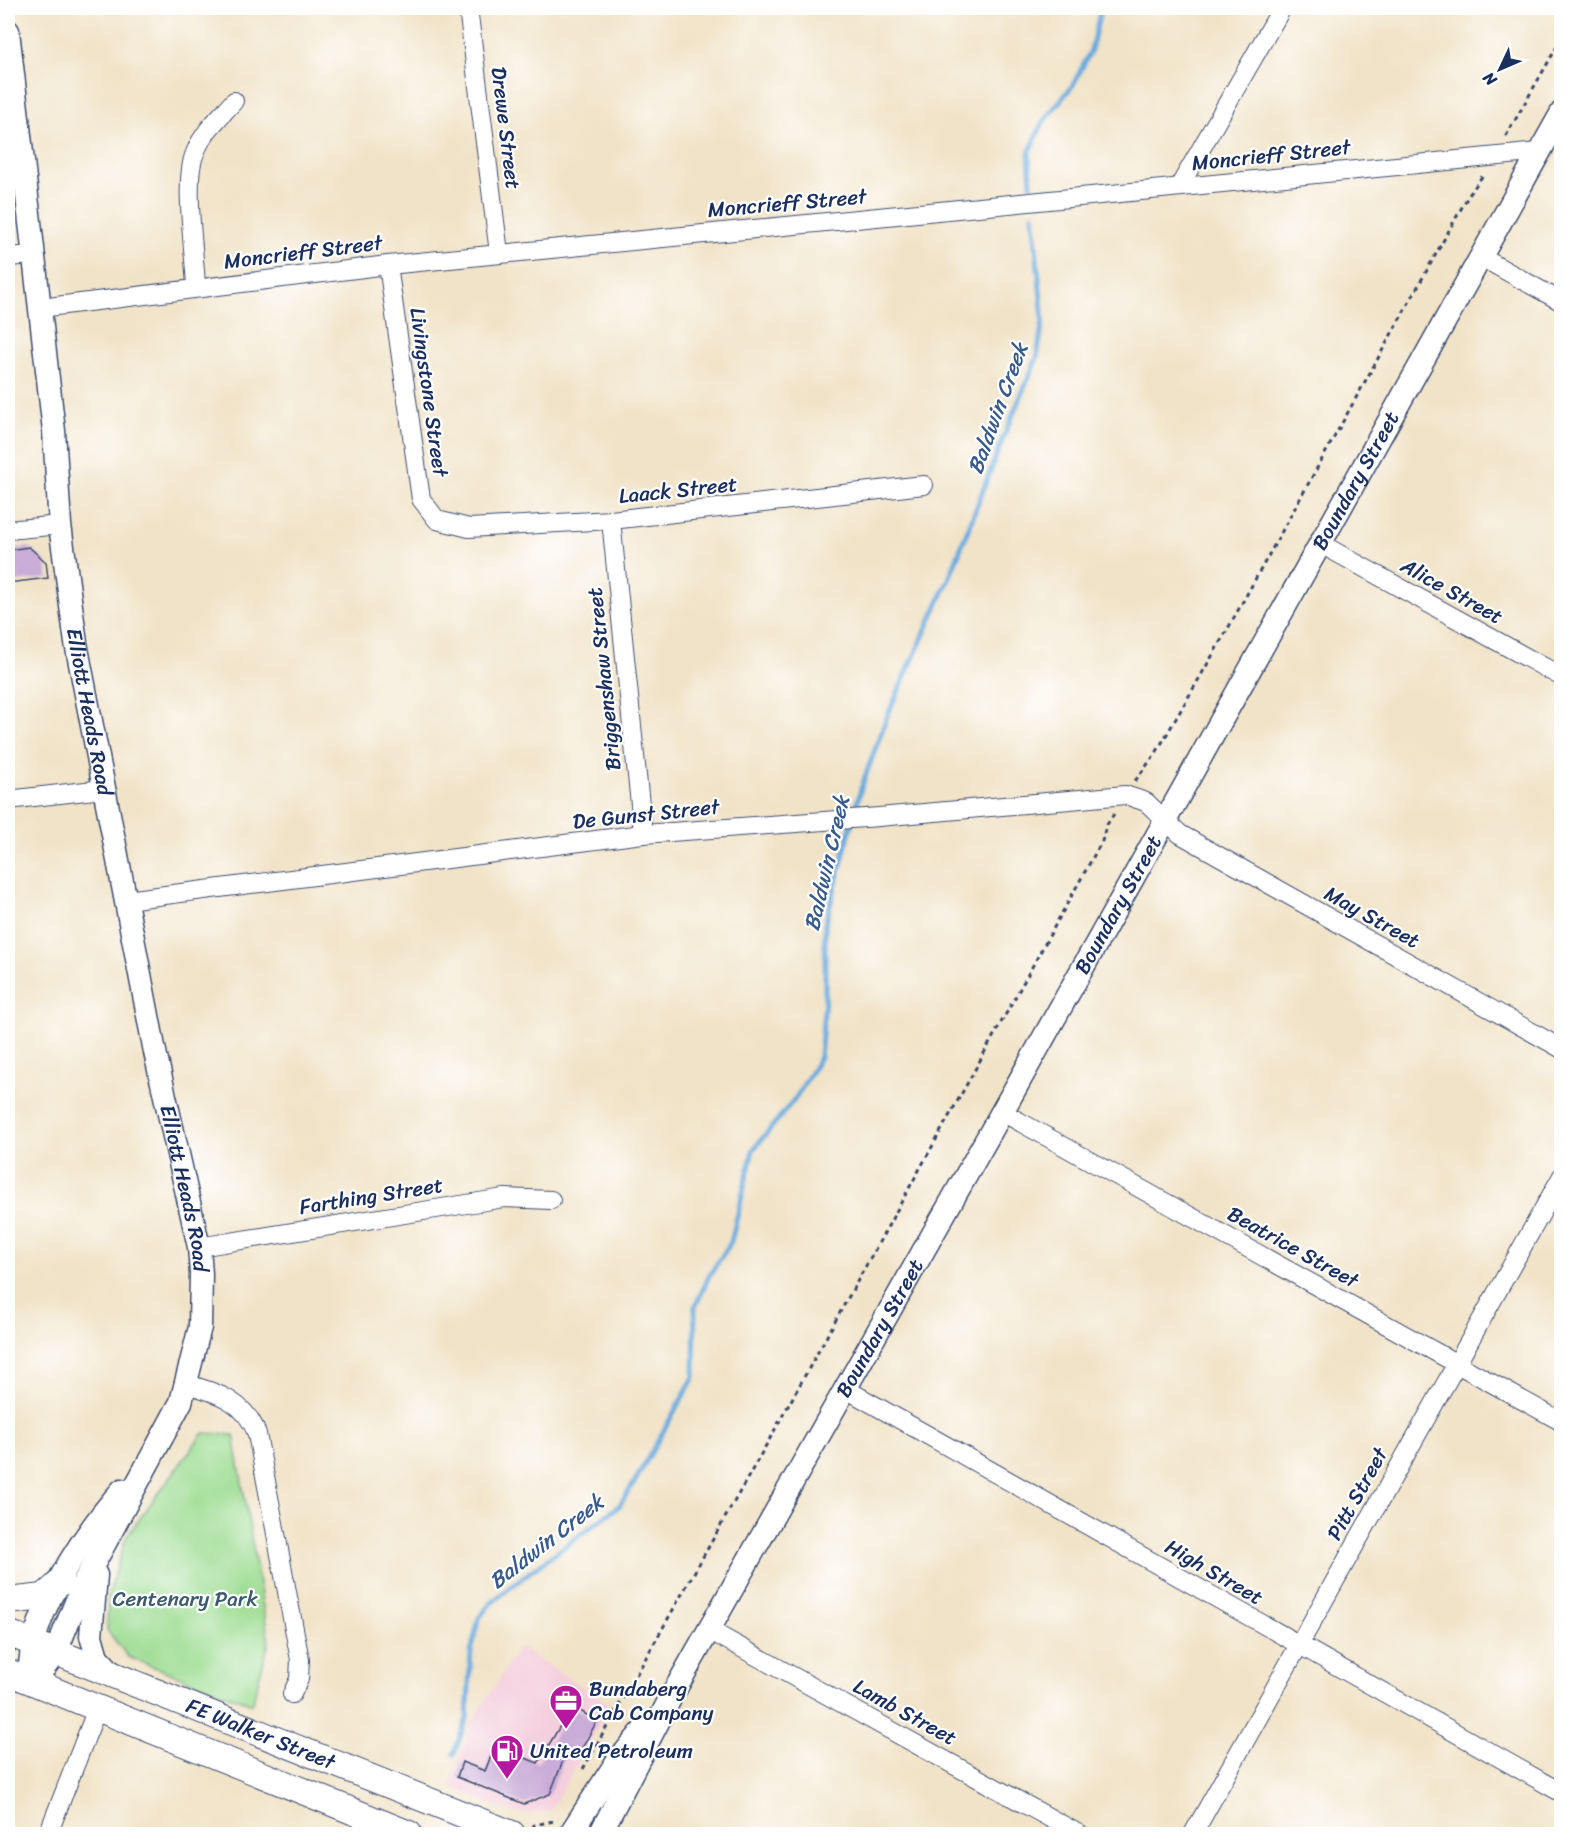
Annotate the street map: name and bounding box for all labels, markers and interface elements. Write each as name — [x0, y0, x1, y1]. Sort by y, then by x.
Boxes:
north arrow — [1470, 39, 1530, 99]
text: N — [1475, 64, 1505, 94]
street label: Drewe Street — [480, 65, 532, 191]
street label: Moncrieff Street — [1190, 128, 1354, 182]
street label: Moncrieff Street — [706, 177, 869, 229]
street label: Moncrieff Street — [222, 223, 386, 281]
street label: Livingstone Street — [398, 305, 460, 480]
water label: Baldwin Creek — [956, 335, 1040, 480]
street label: Boundary Street — [1301, 404, 1410, 558]
street label: Laack Street — [617, 465, 739, 515]
street label: Alice Street — [1393, 547, 1510, 635]
street label: Briggenshaw Street — [575, 586, 633, 772]
street label: Elliott Heads Road — [55, 626, 124, 801]
street label: De Gunst Street — [571, 787, 723, 841]
water label: Baldwin Creek — [792, 790, 861, 935]
street label: Boundary Street — [1064, 828, 1172, 982]
street label: May Street — [1317, 875, 1427, 959]
street label: Elliott Heads Road — [148, 1101, 220, 1275]
street label: Farthing Street — [296, 1166, 446, 1226]
street label: Beatrice Street — [1220, 1195, 1367, 1300]
street label: Boundary Street — [825, 1251, 934, 1405]
street label: Pitt Street — [1316, 1439, 1399, 1548]
water label: Baldwin Creek — [480, 1483, 614, 1599]
street label: High Street — [1157, 1528, 1271, 1616]
park label: Centenary Park — [112, 1580, 258, 1618]
street label: Lamb Street — [846, 1668, 964, 1756]
place label: Bundaberg Cab Company — [589, 1670, 713, 1732]
office icon: Bundaberg Cab Company — [548, 1683, 584, 1730]
street label: FE Walker Street — [180, 1687, 343, 1781]
place label: United Petroleum — [530, 1732, 693, 1770]
fuel station icon: United Petroleum — [489, 1733, 525, 1780]

